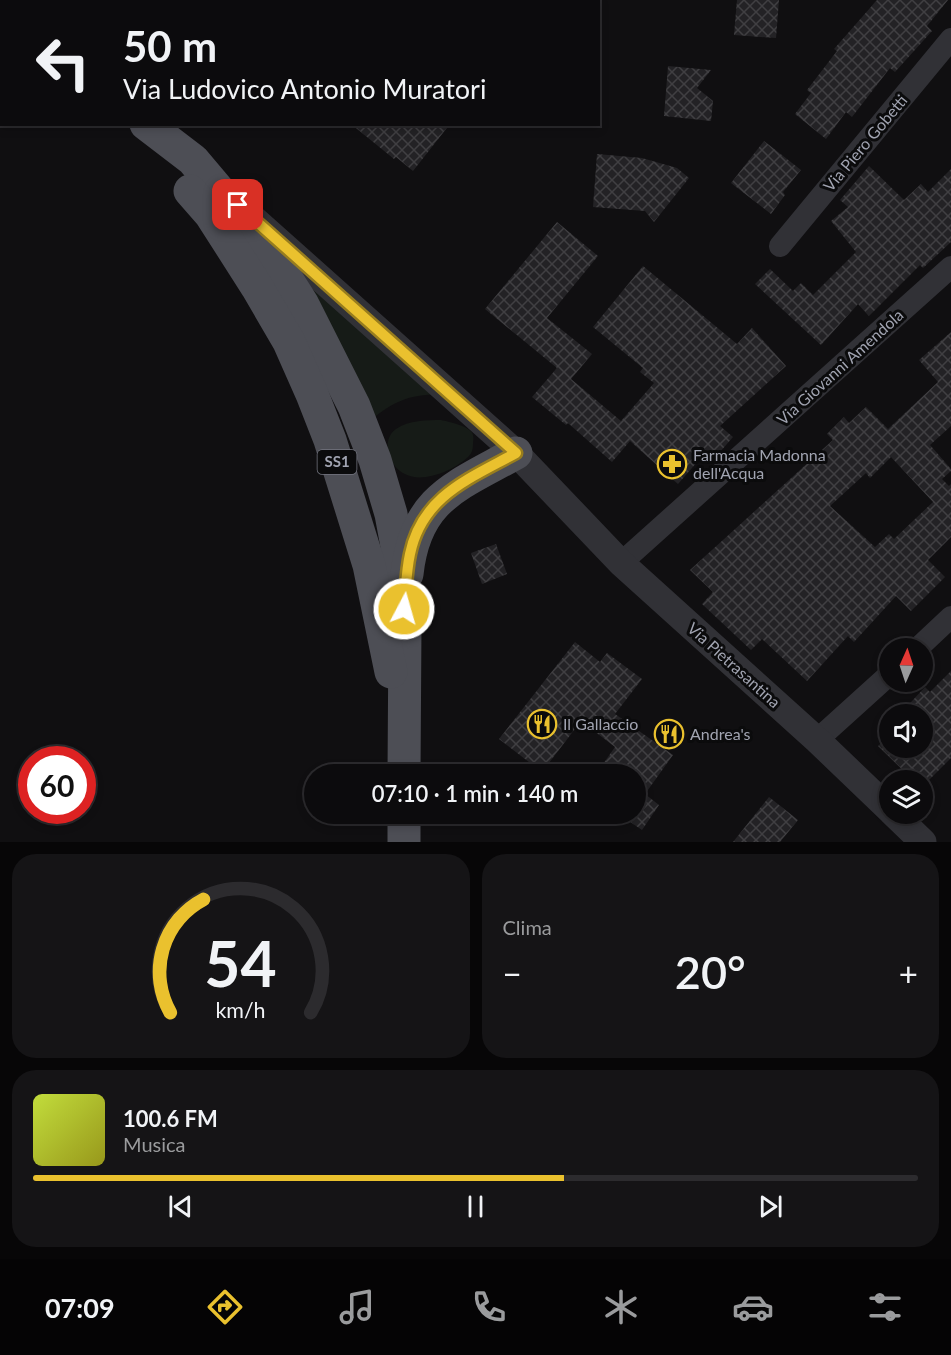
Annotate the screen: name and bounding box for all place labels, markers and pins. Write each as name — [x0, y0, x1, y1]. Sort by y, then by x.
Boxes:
pin — [212, 179, 263, 230]
place label: Farmacia Madonna dell'Acqua — [693, 445, 826, 482]
pharmacy icon: Farmacia Madonna dell'Acqua — [656, 448, 688, 480]
restaurant icon: Il Gallaccio — [526, 708, 558, 740]
place label: Il Gallaccio — [563, 714, 638, 733]
restaurant icon: Andrea's — [653, 718, 685, 750]
place label: Andrea's — [690, 724, 751, 743]

